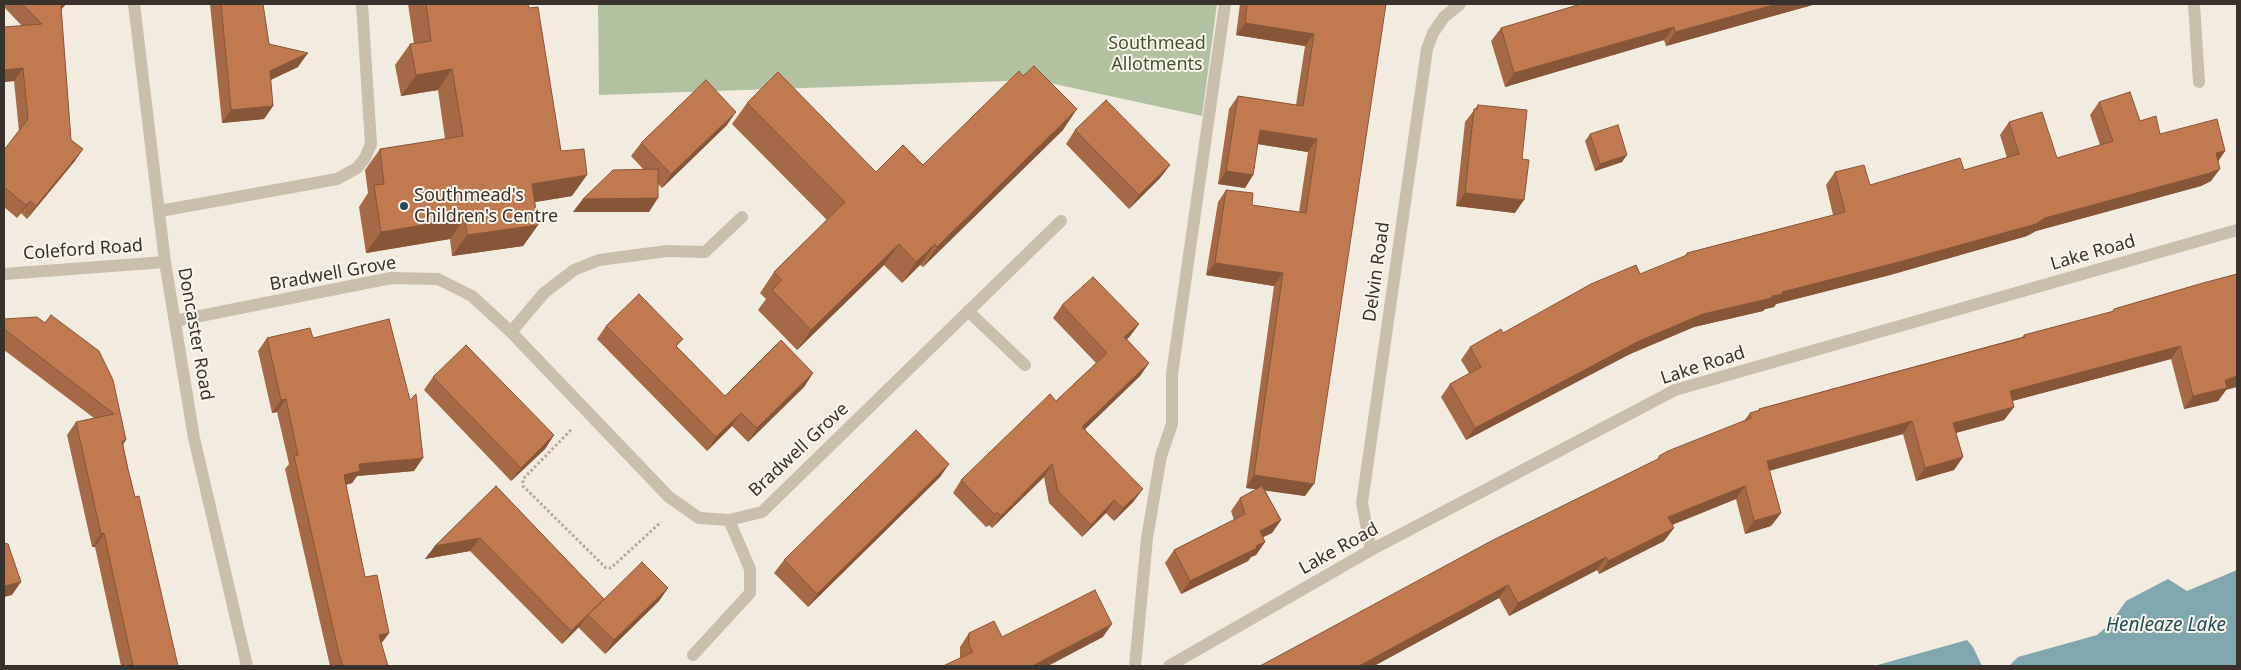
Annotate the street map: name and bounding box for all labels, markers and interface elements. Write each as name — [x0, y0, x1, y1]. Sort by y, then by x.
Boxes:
park label: Southmead Allotments — [1108, 33, 1206, 76]
place label: Southmead's Children's Centre — [414, 185, 558, 228]
marker: Southmead's Children's Centre — [398, 200, 410, 212]
street label: Delvin Road — [1359, 221, 1395, 323]
street label: Lake Road — [2048, 231, 2138, 275]
street label: Coleford Road — [22, 235, 144, 265]
street label: Bradwell Grove — [268, 252, 398, 296]
street label: Doncaster Road — [173, 266, 217, 402]
street label: Lake Road — [1658, 342, 1748, 390]
street label: Bradwell Grove — [745, 398, 853, 502]
street label: Lake Road — [1296, 518, 1382, 580]
water label: Henleaze Lake — [2106, 615, 2226, 637]

